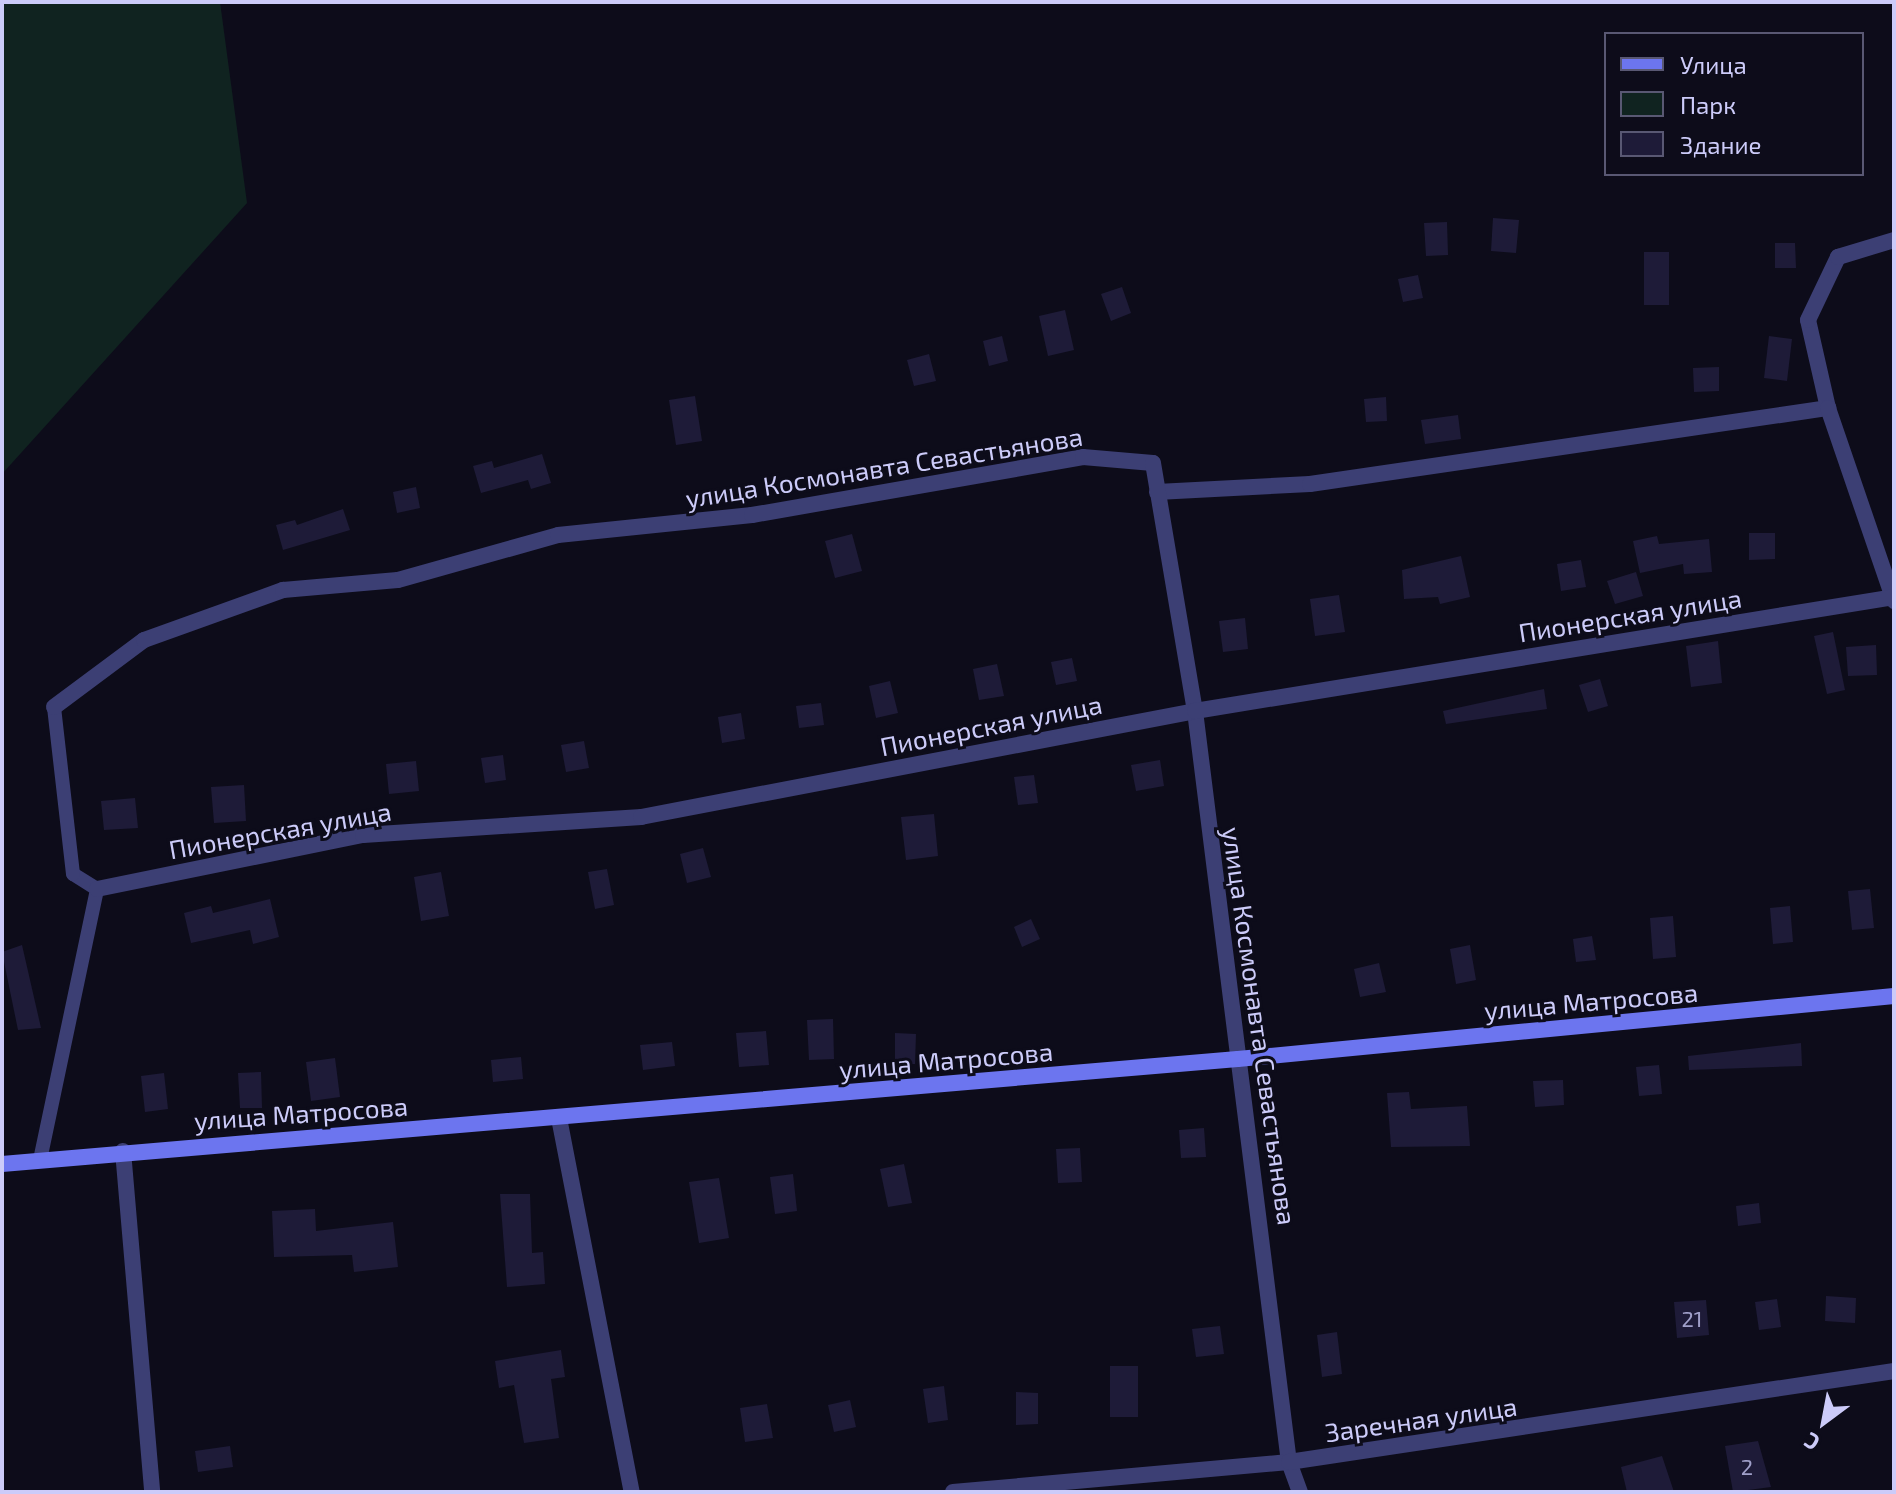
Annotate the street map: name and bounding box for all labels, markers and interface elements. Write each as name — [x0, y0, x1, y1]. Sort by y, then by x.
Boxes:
legend — [1604, 32, 1864, 176]
text: Улица — [1680, 50, 1747, 79]
text: Парк — [1680, 90, 1736, 119]
text: Здание — [1680, 130, 1762, 159]
street label: улица Космонавта Севастьянова — [683, 420, 1085, 514]
street label: Пионерская улица — [1516, 582, 1744, 648]
street label: Пионерская улица — [877, 688, 1105, 762]
street label: Пионерская улица — [166, 795, 394, 865]
street label: улица Космонавта Севастьянова — [1217, 825, 1303, 1227]
street label: улица Матросова — [1483, 976, 1699, 1026]
street label: улица Матросова — [838, 1035, 1054, 1085]
street label: улица Матросова — [193, 1090, 409, 1136]
house number: 21 — [1681, 1306, 1703, 1332]
north arrow — [1784, 1382, 1864, 1462]
street label: Заречная улица — [1323, 1390, 1519, 1448]
text: С — [1799, 1428, 1824, 1457]
house number: 2 — [1741, 1454, 1753, 1480]

